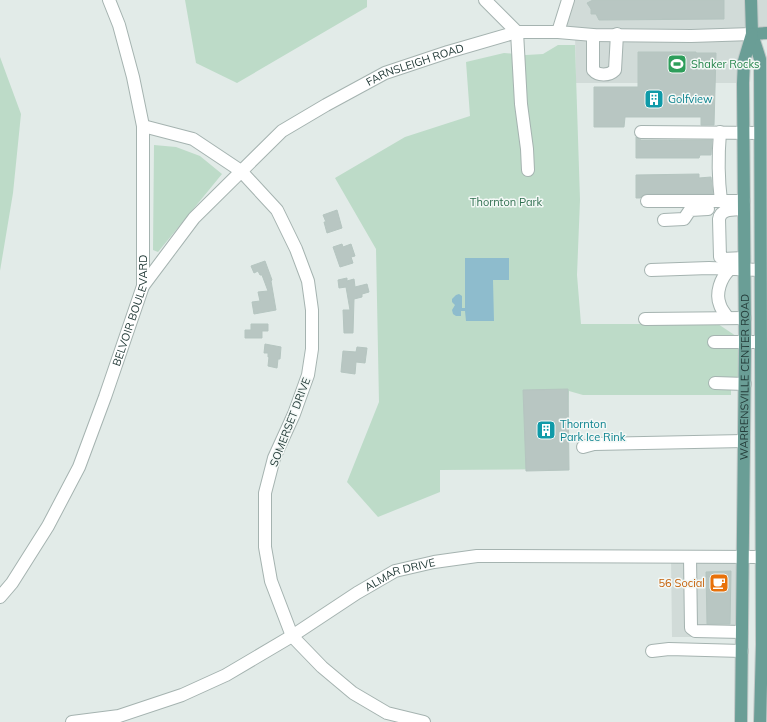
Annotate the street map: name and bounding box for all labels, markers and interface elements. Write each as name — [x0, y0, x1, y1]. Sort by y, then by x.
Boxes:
street label: FARNSLEIGH ROAD — [364, 41, 466, 89]
sports icon: Shaker Rocks — [666, 53, 688, 75]
place label: Shaker Rocks — [691, 57, 760, 71]
building icon: Golfview — [643, 88, 665, 110]
place label: Golfview — [668, 92, 713, 106]
park label: Thornton Park — [470, 195, 543, 209]
street label: BELVOIR BOULEVARD — [109, 255, 150, 368]
street label: WARRENSVILLE CENTER ROAD — [737, 294, 752, 460]
street label: SOMERSET DRIVE — [267, 375, 313, 469]
place label: Thornton Park Ice Rink — [560, 417, 626, 444]
building icon: Thornton Park Ice Rink — [535, 419, 557, 441]
street label: ALMAR DRIVE — [362, 555, 436, 594]
cafe icon: 56 Social — [708, 572, 730, 594]
place label: 56 Social — [659, 576, 705, 590]

